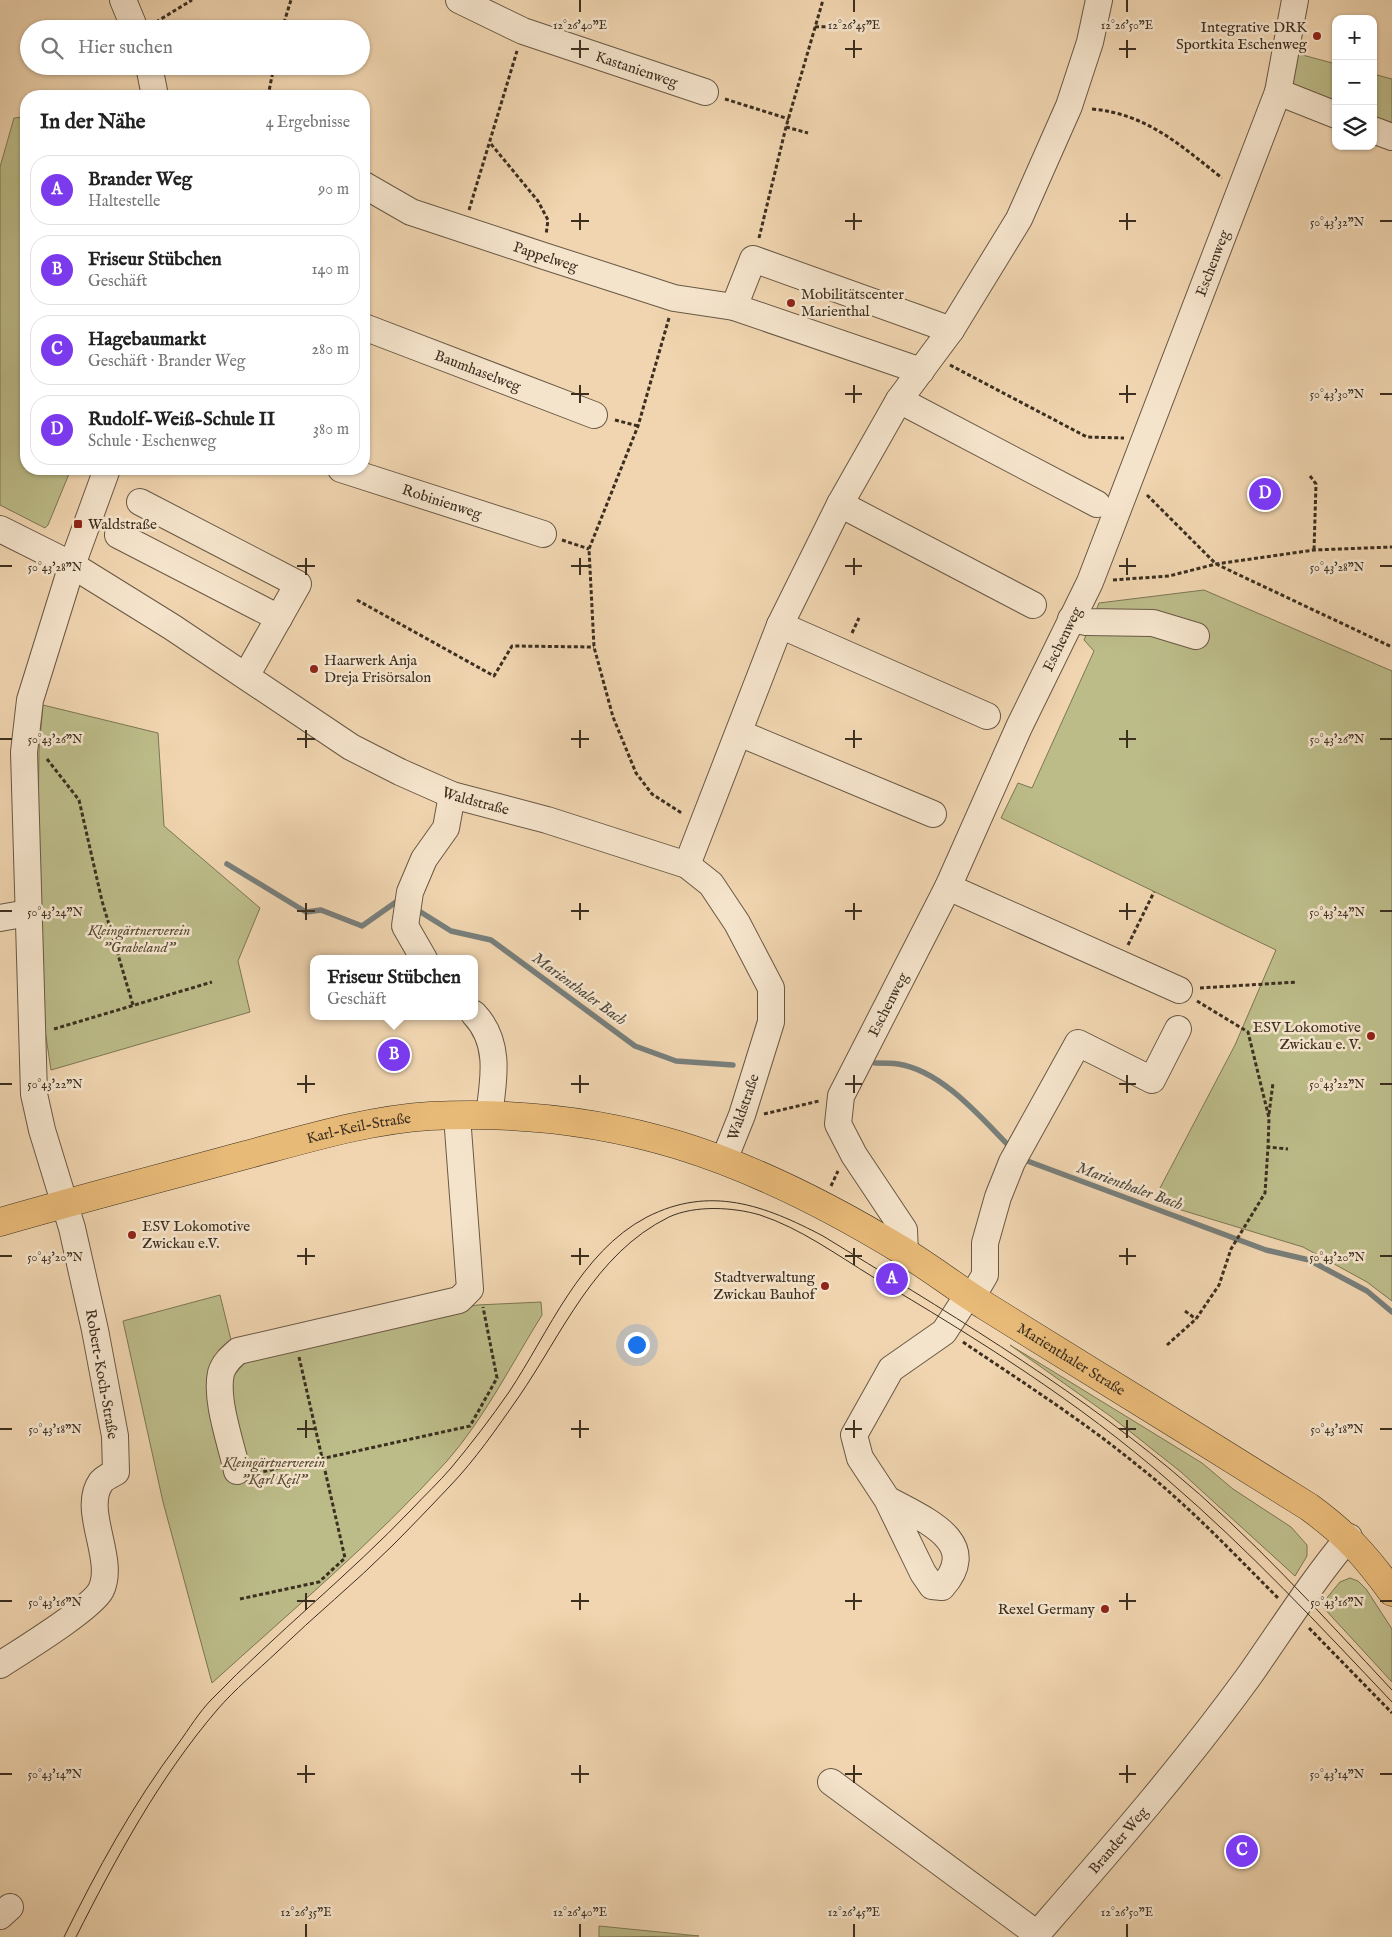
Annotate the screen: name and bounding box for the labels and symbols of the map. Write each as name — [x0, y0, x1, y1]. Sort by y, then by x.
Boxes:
text: 12°26'40"E — [553, 18, 607, 33]
text: 12°26'45"E — [828, 18, 880, 33]
text: 12°26'50"E — [1101, 18, 1153, 33]
place label: Integrative DRK Sportkita Eschenweg — [1176, 18, 1308, 54]
marker: Integrative DRK Sportkita Eschenweg — [1311, 30, 1323, 42]
street label: Kastanienweg — [593, 47, 681, 92]
text: 50°43'32"N — [1310, 215, 1365, 230]
street label: Eschenweg — [1191, 227, 1234, 299]
street label: Pappelweg — [511, 237, 581, 277]
place label: Mobilitätscenter Marienthal — [801, 285, 904, 321]
marker: Mobilitätscenter Marienthal — [785, 297, 797, 309]
street label: Baumhaselweg — [432, 346, 524, 397]
text: 50°43'30"N — [1310, 387, 1365, 402]
pin: D — [1249, 475, 1281, 513]
street label: Robinienweg — [399, 480, 485, 524]
place label: Waldstraße — [88, 515, 157, 534]
marker: Waldstraße — [72, 518, 84, 530]
text: 50°43'28"N — [28, 560, 83, 575]
text: 50°43'28"N — [1310, 560, 1365, 575]
street label: Eschenweg — [1039, 603, 1087, 675]
place label: Haarwerk Anja Dreja Frisörsalon — [324, 651, 431, 687]
marker: Haarwerk Anja Dreja Frisörsalon — [308, 663, 320, 675]
text: 50°43'26"N — [28, 732, 83, 747]
text: 50°43'26"N — [1310, 732, 1365, 747]
street label: Waldstraße — [439, 783, 511, 820]
text: 50°43'24"N — [27, 905, 83, 920]
text: 50°43'24"N — [1309, 905, 1365, 920]
park label: Kleingärtnerverein "Grabeland" — [87, 921, 190, 957]
water label: Marienthaler Bach — [528, 949, 630, 1031]
street label: Eschenweg — [864, 969, 913, 1040]
place label: ESV Lokomotive Zwickau e. V. — [1253, 1018, 1361, 1054]
marker: ESV Lokomotive Zwickau e. V. — [1365, 1030, 1377, 1042]
pin: B — [378, 1036, 410, 1074]
street label: Waldstraße — [723, 1071, 764, 1143]
text: 50°43'22"N — [27, 1077, 83, 1092]
text: 50°43'22"N — [1309, 1077, 1365, 1092]
street label: Karl-Keil-Straße — [304, 1109, 412, 1148]
water label: Marienthaler Bach — [1073, 1158, 1185, 1215]
place label: ESV Lokomotive Zwickau e.V. — [142, 1217, 250, 1253]
marker: ESV Lokomotive Zwickau e.V. — [126, 1229, 138, 1241]
text: 50°43'20"N — [27, 1250, 83, 1265]
text: 50°43'20"N — [1309, 1250, 1365, 1265]
pin: A — [876, 1260, 908, 1298]
place label: Stadtverwaltung Zwickau Bauhof — [713, 1268, 818, 1304]
marker: Stadtverwaltung Zwickau Bauhof — [819, 1280, 831, 1292]
street label: Robert-Koch-Straße — [81, 1308, 122, 1441]
street label: Marienthaler Straße — [1013, 1319, 1129, 1400]
your location — [624, 1332, 650, 1358]
text: 50°43'18"N — [28, 1422, 82, 1437]
text: 50°43'18"N — [1310, 1422, 1364, 1437]
park label: Kleingärtnerverein "Karl Keil" — [222, 1453, 325, 1489]
text: 50°43'16"N — [28, 1595, 82, 1610]
text: 50°43'16"N — [1310, 1595, 1364, 1610]
place label: Rexel Germany — [998, 1600, 1096, 1619]
marker: Rexel Germany — [1099, 1603, 1111, 1615]
text: 50°43'14"N — [28, 1767, 83, 1782]
text: 50°43'14"N — [1310, 1767, 1365, 1782]
street label: Brander Weg — [1085, 1802, 1153, 1878]
pin: C — [1226, 1832, 1258, 1870]
text: 12°26'35"E — [280, 1905, 332, 1920]
text: 12°26'40"E — [553, 1905, 607, 1920]
text: 12°26'45"E — [828, 1905, 880, 1920]
text: 12°26'50"E — [1101, 1905, 1153, 1920]

